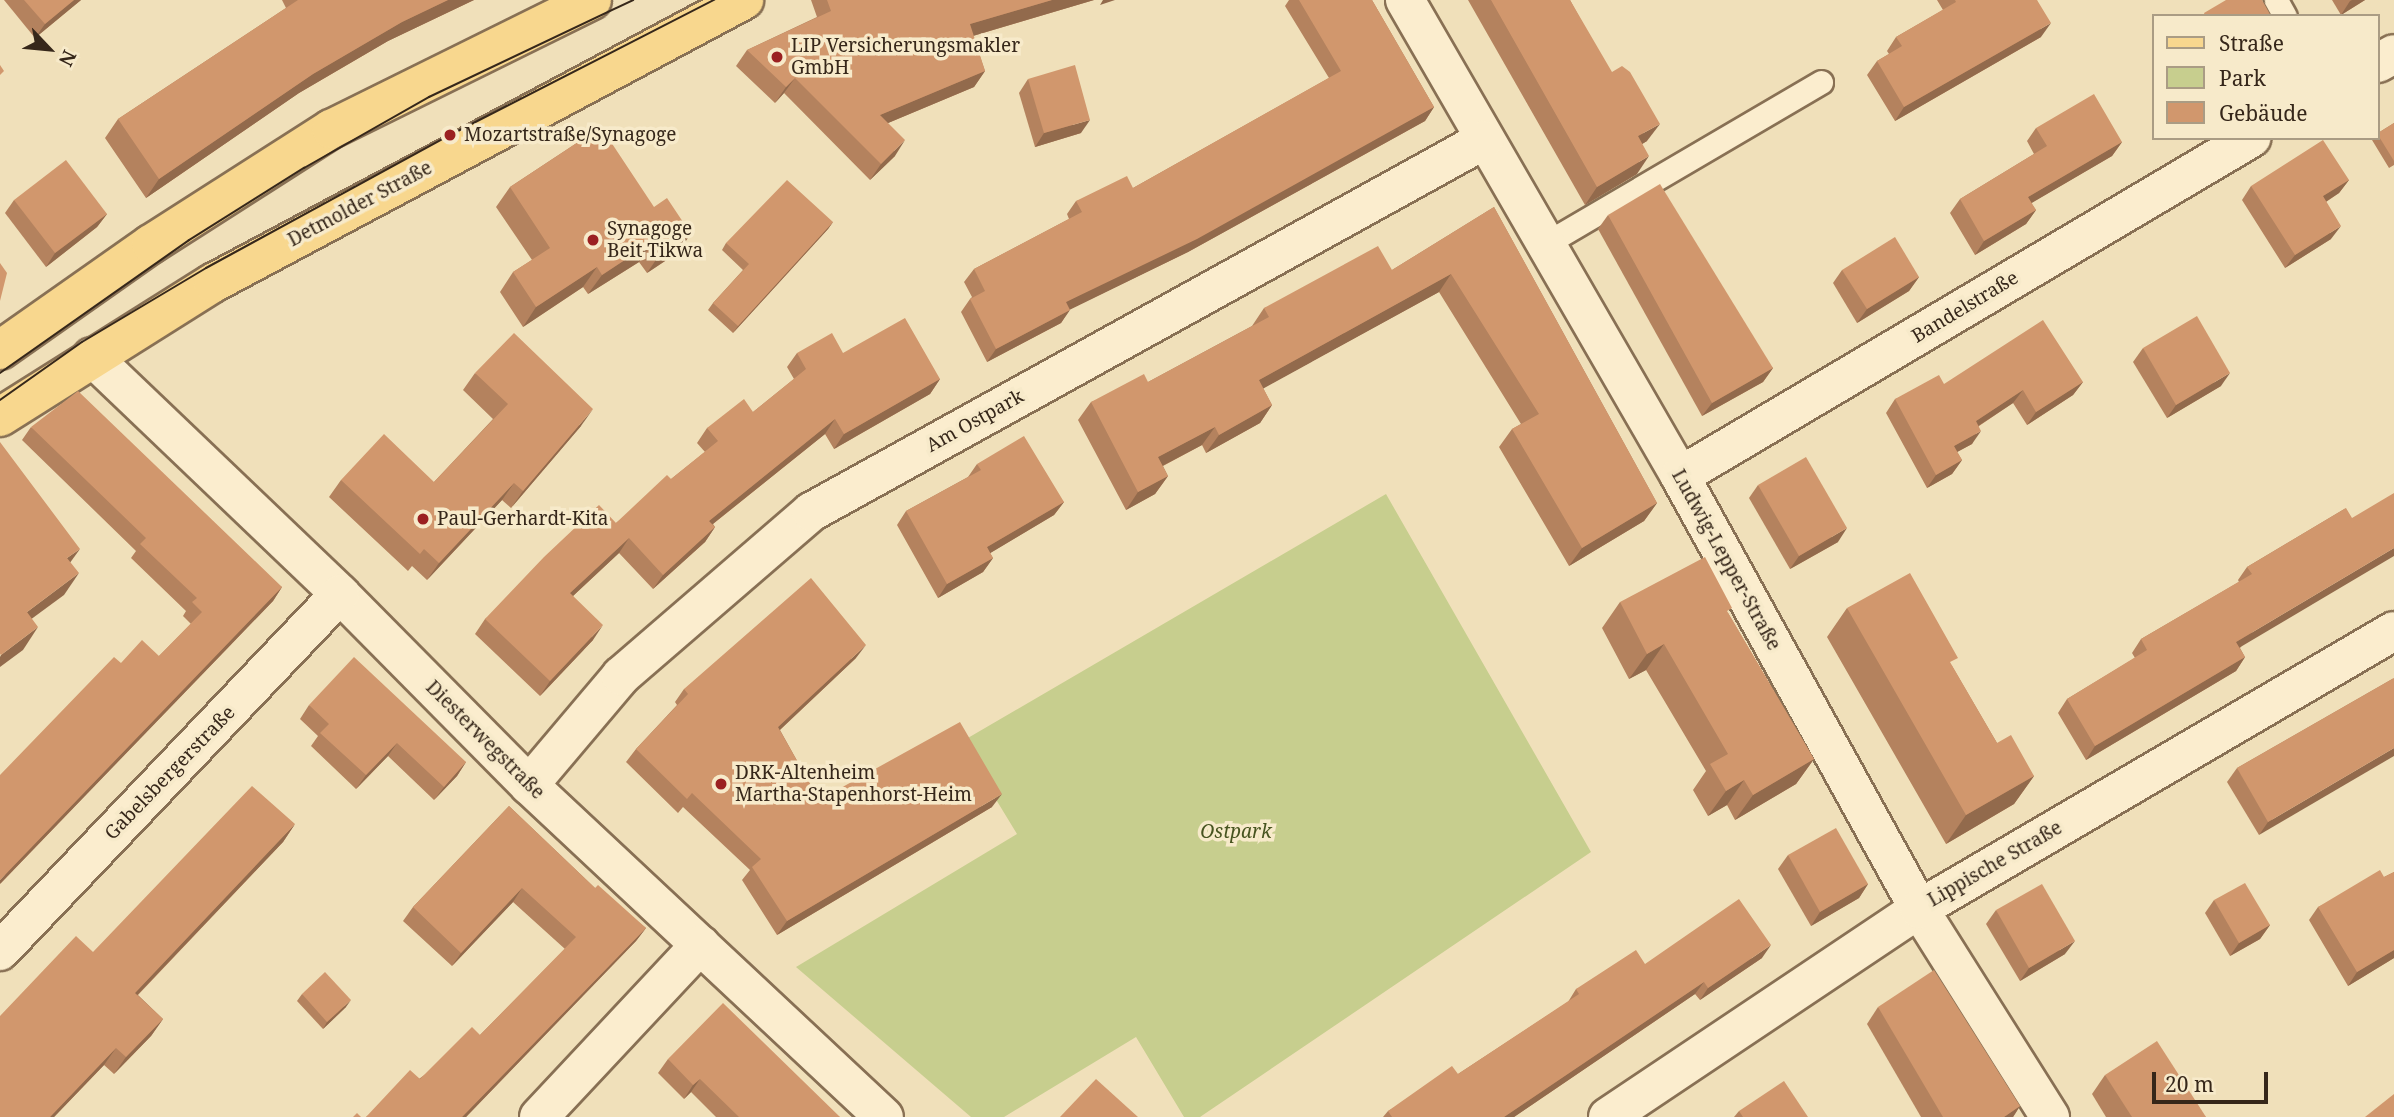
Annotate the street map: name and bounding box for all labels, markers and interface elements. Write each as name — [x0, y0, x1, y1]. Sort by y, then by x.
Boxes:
north arrow — [14, 14, 84, 84]
legend — [2152, 14, 2380, 140]
text: Straße — [2219, 29, 2284, 57]
place label: LIP Versicherungsmakler GmbH — [791, 35, 1020, 79]
text: N — [53, 46, 83, 71]
marker: LIP Versicherungsmakler GmbH — [769, 49, 785, 65]
text: Park — [2219, 64, 2266, 92]
text: Gebäude — [2219, 99, 2307, 127]
place label: Mozartstraße/Synagoge — [464, 124, 676, 146]
marker: Mozartstraße/Synagoge — [442, 127, 458, 143]
street label: Detmolder Straße — [284, 156, 436, 252]
place label: Synagoge Beit Tikwa — [607, 218, 703, 262]
marker: Synagoge Beit Tikwa — [585, 232, 601, 248]
street label: Bandelstraße — [1908, 266, 2022, 348]
street label: Am Ostpark — [922, 385, 1028, 457]
street label: Ludwig-Lepper-Straße — [1667, 466, 1785, 654]
place label: Paul-Gerhardt-Kita — [437, 508, 608, 530]
marker: Paul-Gerhardt-Kita — [415, 511, 431, 527]
street label: Diesterwegstraße — [421, 676, 549, 804]
street label: Gabelsbergerstraße — [100, 701, 240, 845]
place label: DRK-Altenheim Martha-Stapenhorst-Heim — [735, 762, 972, 806]
marker: DRK-Altenheim Martha-Stapenhorst-Heim — [713, 776, 729, 792]
street label: Lippische Straße — [1924, 816, 2066, 912]
park label: Ostpark — [1200, 821, 1272, 843]
scale bar — [2156, 1058, 2272, 1102]
text: 20 m — [2165, 1070, 2214, 1098]

